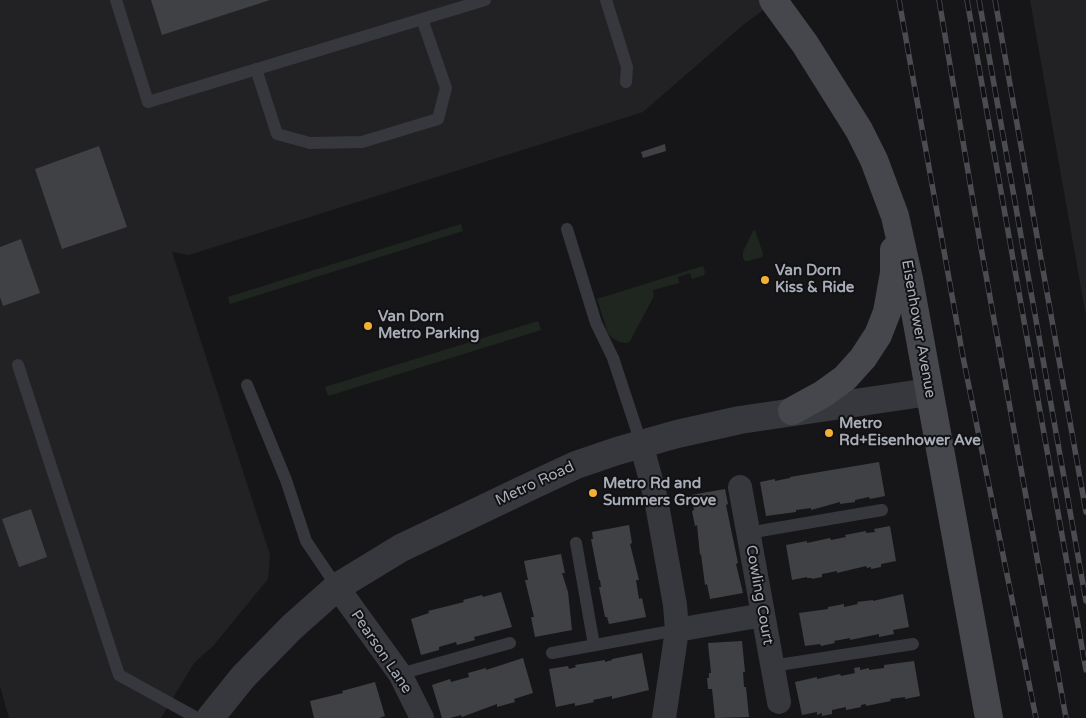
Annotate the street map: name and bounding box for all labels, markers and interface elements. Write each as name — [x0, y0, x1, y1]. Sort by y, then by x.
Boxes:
street label: Eisenhower Avenue — [897, 259, 939, 399]
place label: Van Dorn Kiss & Ride — [775, 262, 854, 297]
marker: Van Dorn Kiss & Ride — [759, 274, 771, 286]
place label: Van Dorn Metro Parking — [378, 308, 479, 343]
marker: Van Dorn Metro Parking — [362, 320, 374, 332]
place label: Metro Rd+Eisenhower Ave — [839, 415, 981, 450]
marker: Metro Rd+Eisenhower Ave — [823, 427, 835, 439]
street label: Metro Road — [493, 458, 577, 510]
place label: Metro Rd and Summers Grove — [603, 475, 716, 510]
marker: Metro Rd and Summers Grove — [587, 487, 599, 499]
street label: Cowling Court — [741, 544, 777, 646]
street label: Pearson Lane — [347, 607, 415, 697]

